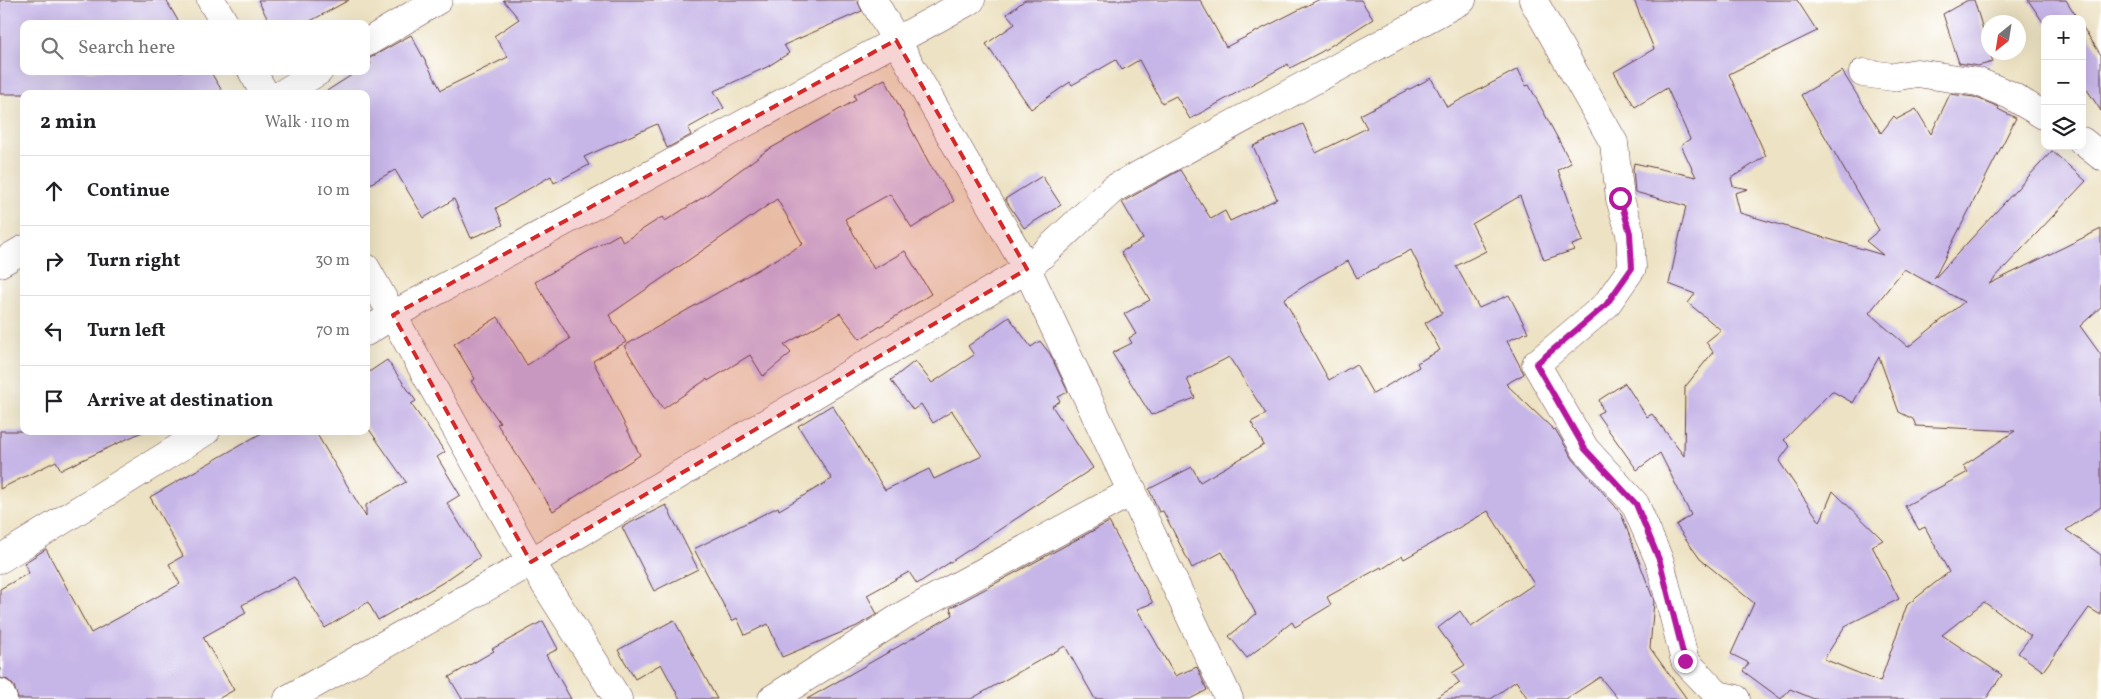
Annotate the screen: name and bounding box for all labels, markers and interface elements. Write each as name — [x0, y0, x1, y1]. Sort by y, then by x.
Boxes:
north arrow — [1981, 15, 2026, 60]
map controls — [2041, 15, 2086, 150]
button: + — [2041, 15, 2086, 60]
search box — [20, 20, 370, 75]
icon: search — [38, 34, 66, 62]
text: Search here — [78, 35, 175, 61]
button: − — [2041, 60, 2086, 105]
button: layers — [2041, 105, 2086, 150]
text: 2 min — [40, 108, 97, 137]
text: Walk · 110 m — [265, 112, 350, 134]
icon: ahead — [40, 177, 68, 205]
text: Continue — [87, 178, 170, 204]
text: 10 m — [317, 180, 350, 202]
route start — [1609, 187, 1632, 210]
icon: right — [40, 247, 68, 275]
text: Turn right — [87, 248, 180, 274]
text: 30 m — [315, 250, 350, 272]
icon: left — [40, 317, 68, 345]
text: Turn left — [87, 318, 166, 344]
text: 70 m — [316, 320, 350, 342]
icon: arrive — [40, 387, 68, 415]
text: Arrive at destination — [87, 388, 273, 414]
route end — [1674, 650, 1697, 673]

